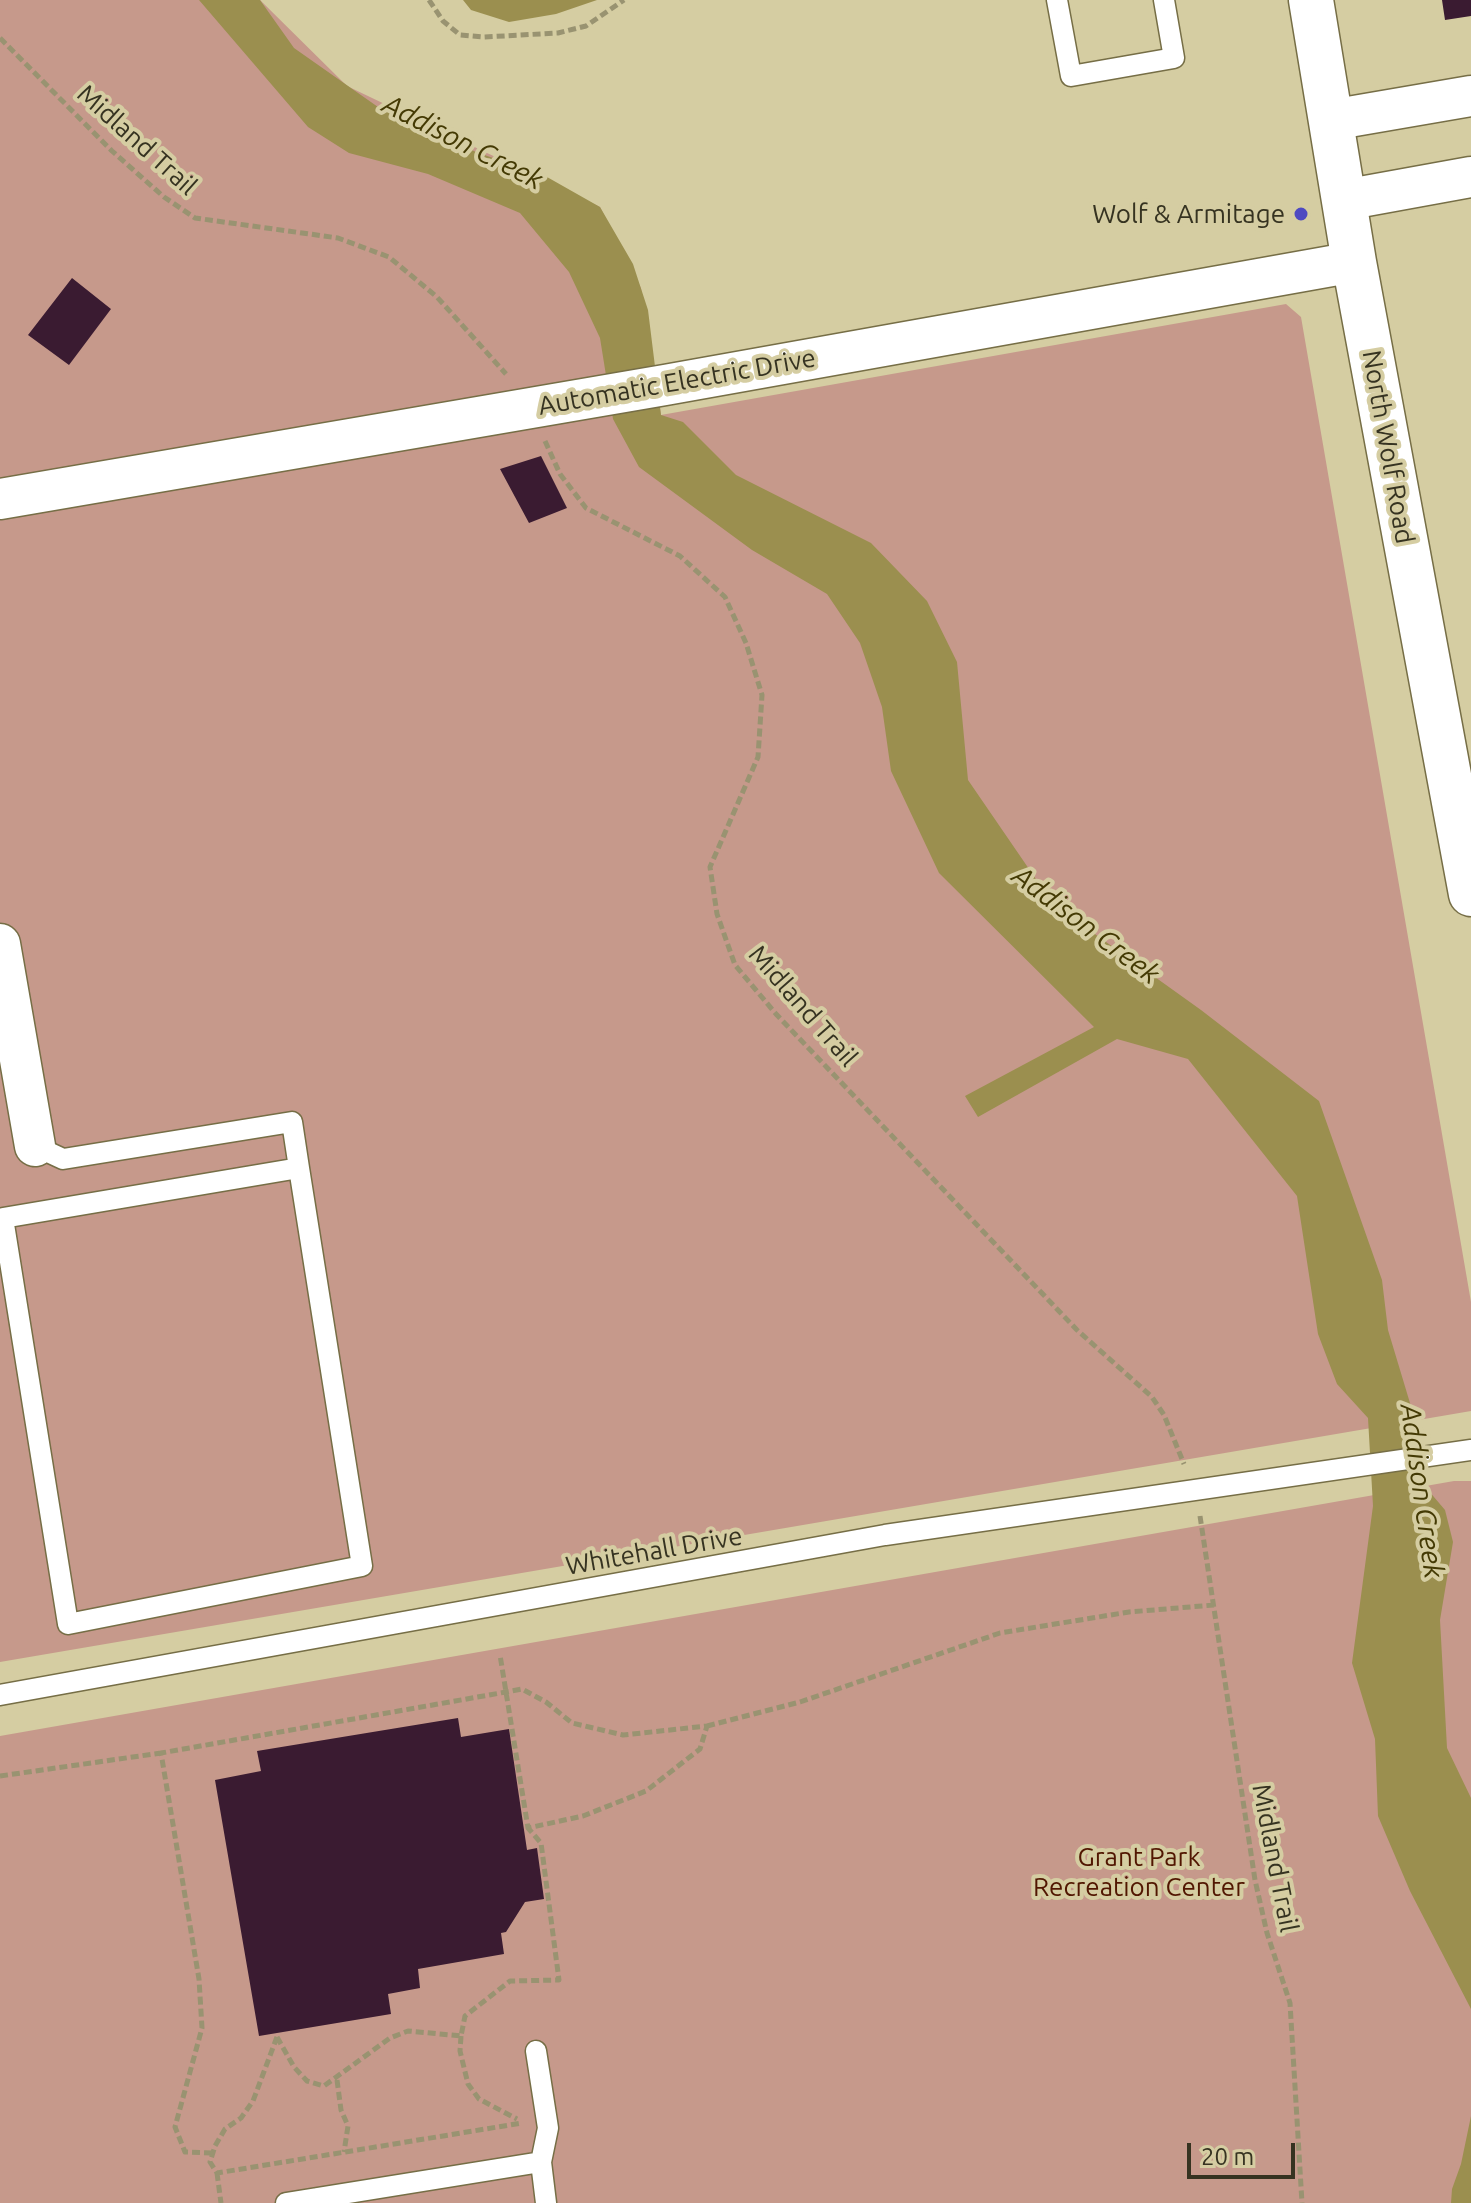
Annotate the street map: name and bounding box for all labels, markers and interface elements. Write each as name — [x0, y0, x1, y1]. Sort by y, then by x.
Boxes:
street label: Midland Trail — [71, 78, 203, 202]
water label: Addison Creek — [377, 87, 549, 197]
place label: Wolf & Armitage — [1092, 198, 1285, 230]
marker: Wolf & Armitage — [1292, 205, 1310, 223]
street label: Automatic Electric Drive — [536, 342, 818, 422]
street label: North Wolf Road — [1356, 348, 1420, 546]
water label: Addison Creek — [1006, 859, 1166, 991]
street label: Midland Trail — [742, 939, 864, 1073]
water label: Addison Creek — [1393, 1402, 1451, 1580]
street label: Whitehall Drive — [563, 1520, 745, 1582]
street label: Midland Trail — [1245, 1781, 1305, 1935]
park label: Grant Park Recreation Center — [1033, 1841, 1245, 1902]
scale bar — [1191, 2127, 1299, 2177]
text: 20 m — [1201, 2143, 1254, 2170]

